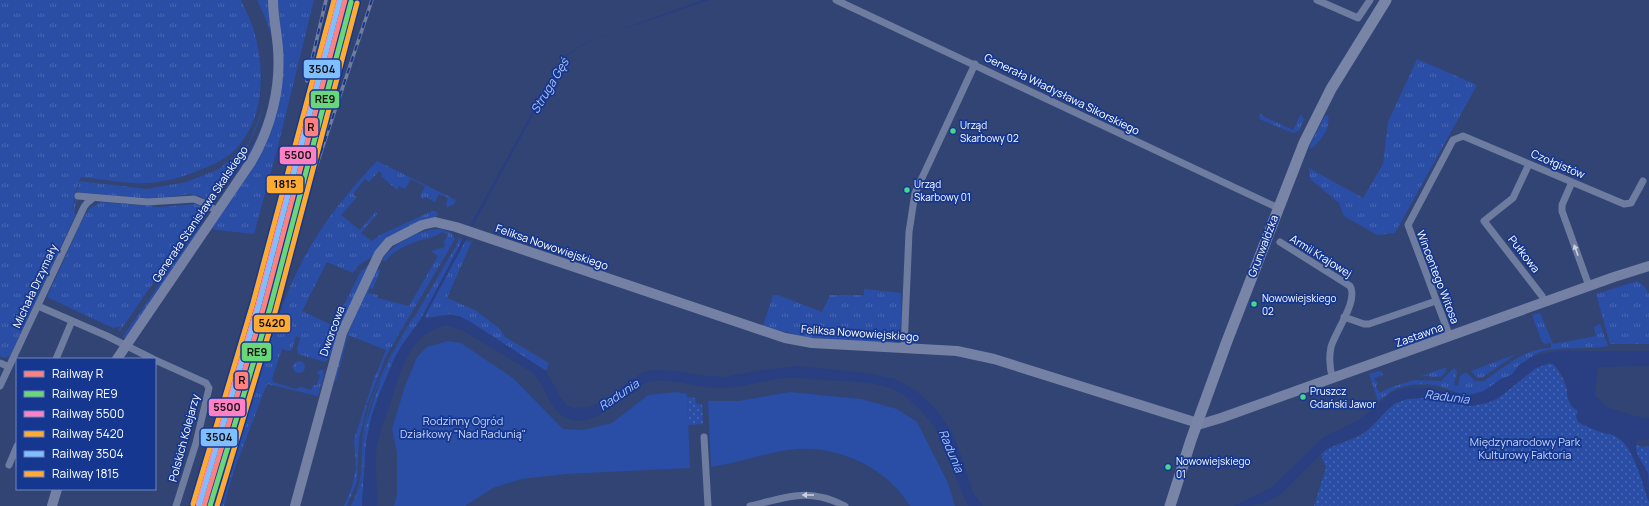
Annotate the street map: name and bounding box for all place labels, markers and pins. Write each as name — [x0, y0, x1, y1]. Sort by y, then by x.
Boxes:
place label: Urząd Skarbowy 02 — [960, 118, 1019, 145]
marker: Urząd Skarbowy 02 — [948, 126, 958, 136]
place label: Urząd Skarbowy 01 — [914, 177, 971, 204]
marker: Urząd Skarbowy 01 — [902, 185, 912, 195]
place label: Nowowiejskiego 02 — [1262, 291, 1336, 318]
marker: Nowowiejskiego 02 — [1249, 299, 1259, 309]
place label: Pruszcz Gdański Jawor — [1310, 384, 1376, 411]
marker: Pruszcz Gdański Jawor — [1298, 392, 1308, 402]
place label: Nowowiejskiego 01 — [1176, 454, 1250, 481]
marker: Nowowiejskiego 01 — [1163, 462, 1173, 472]

